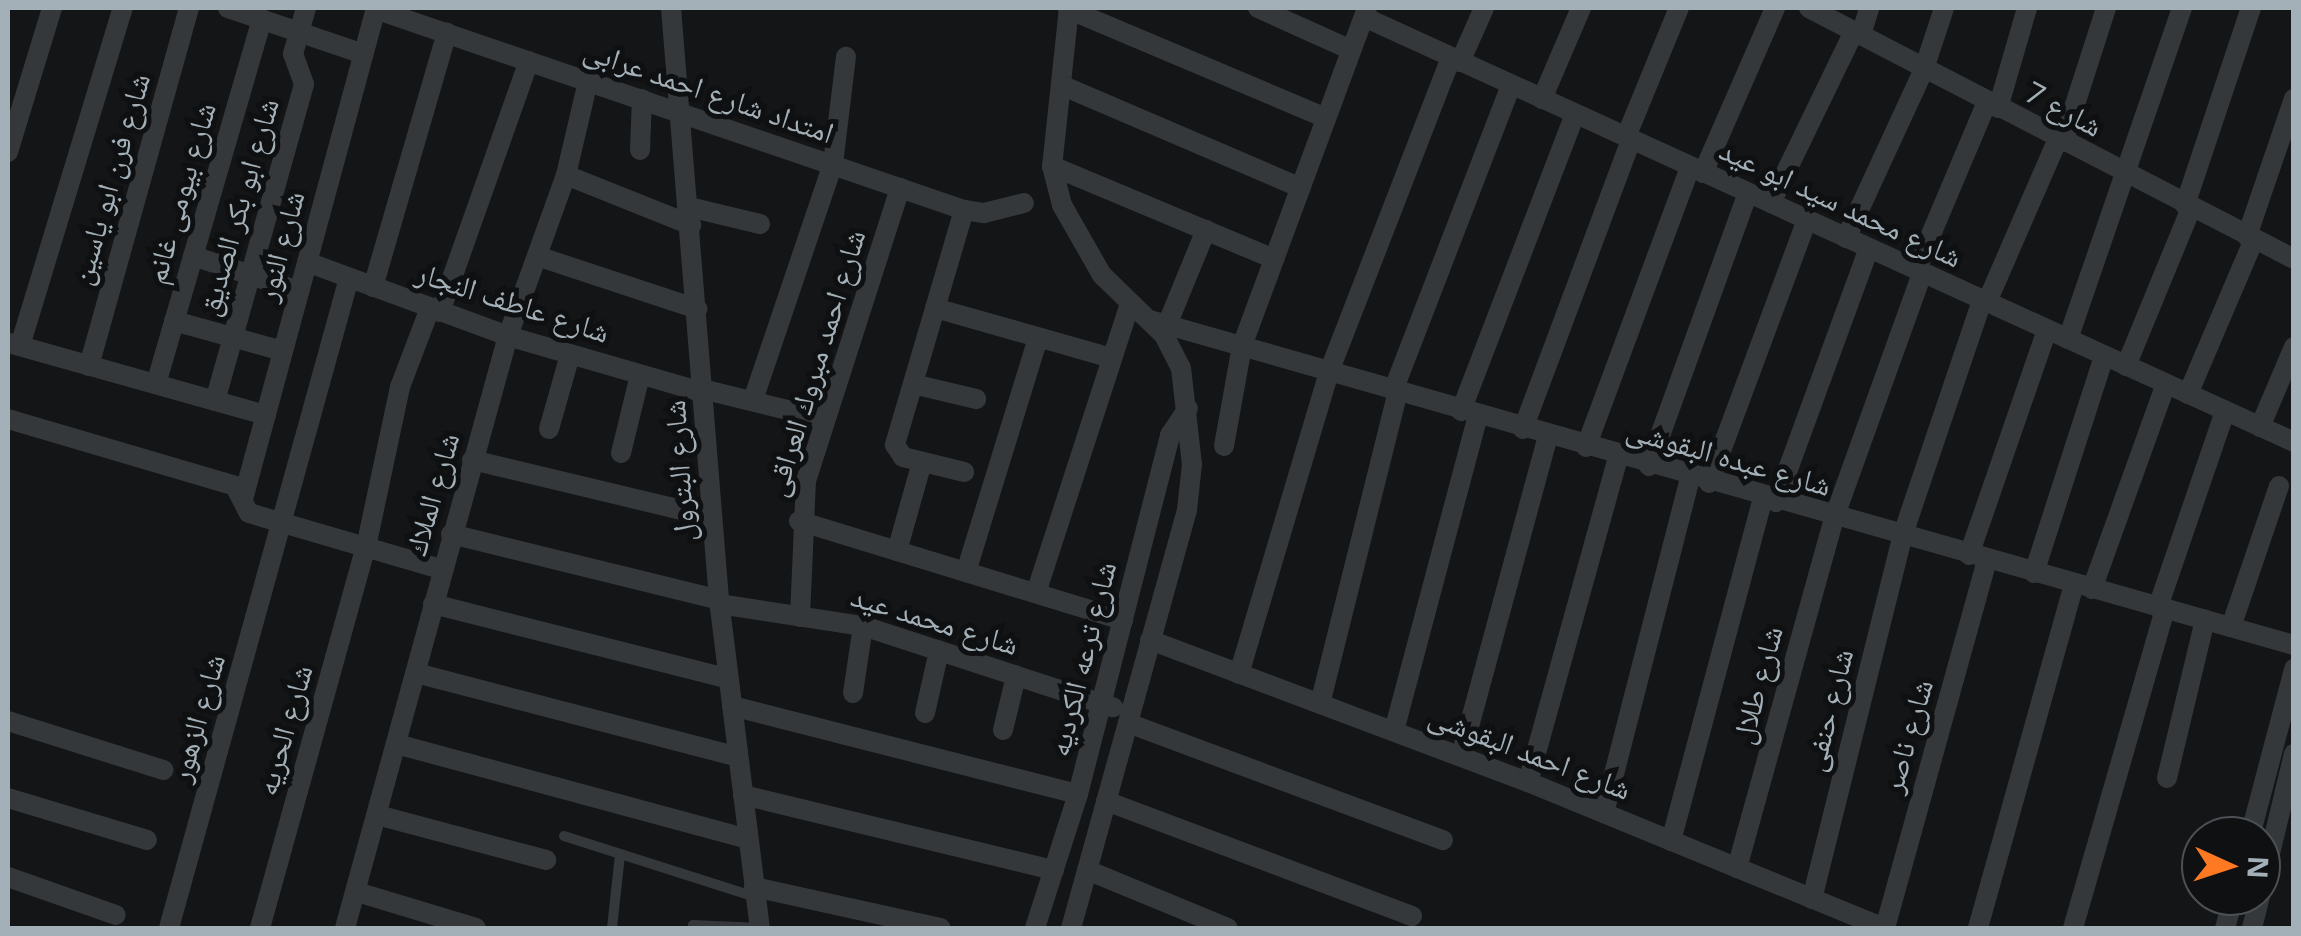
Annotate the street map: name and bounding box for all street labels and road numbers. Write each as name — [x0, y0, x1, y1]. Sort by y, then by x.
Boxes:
street label: امتداد شارع احمد عرابى — [579, 31, 839, 151]
street label: شارع فرن ابو ياسين — [63, 69, 157, 289]
street label: شارع 7 — [2019, 74, 2109, 144]
street label: شارع ابو بكر الصديق — [190, 94, 286, 320]
street label: شارع بيومى غانم — [137, 98, 223, 288]
street label: شارع محمد سيد ابو عيد — [1714, 131, 1968, 275]
street label: شارع النور — [248, 187, 312, 305]
street label: شارع احمد مبروك العراقى — [757, 225, 873, 501]
street label: شارع عاطف النجار — [412, 254, 614, 350]
street label: شارع البترول — [656, 399, 702, 543]
street label: شارع عبده البقوشى — [1623, 411, 1835, 503]
street label: شارع الملاك — [397, 429, 467, 559]
street label: شارع ترعه الكرديه — [1040, 558, 1124, 760]
street label: شارع محمد عيد — [847, 577, 1023, 663]
street label: شارع طلال — [1724, 622, 1790, 748]
street label: شارع حنفى — [1795, 645, 1861, 775]
street label: شارع الزهور — [162, 650, 232, 786]
street label: شارع الحريه — [248, 660, 320, 800]
street label: شارع ناصر — [1874, 675, 1940, 797]
street label: شارع احمد البقوشى — [1424, 697, 1636, 807]

